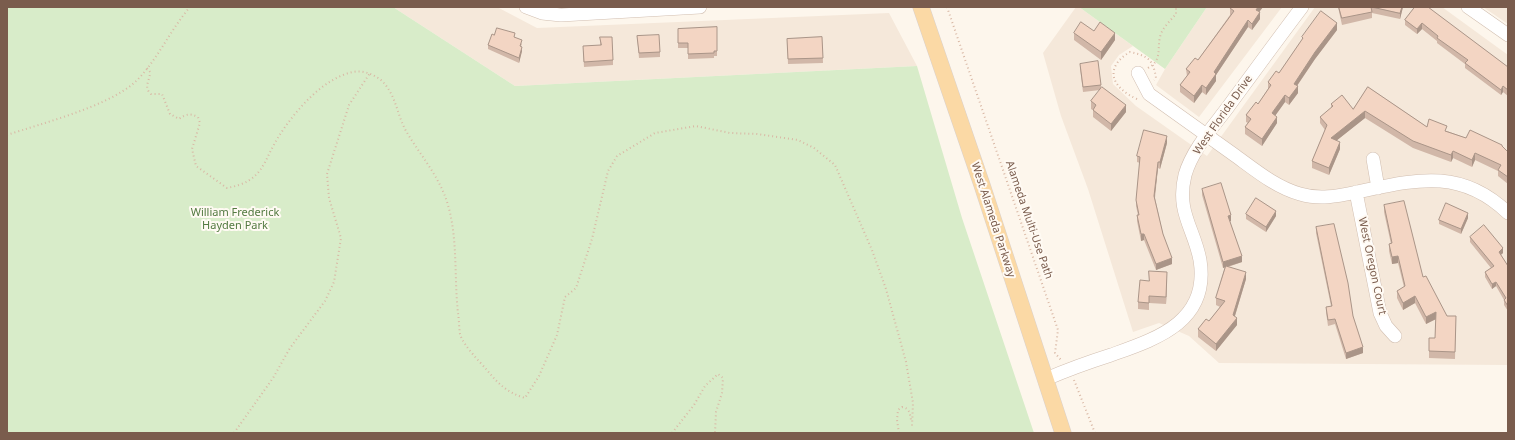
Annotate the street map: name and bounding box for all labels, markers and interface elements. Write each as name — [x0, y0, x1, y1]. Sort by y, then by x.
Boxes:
street label: West Florida Drive — [1191, 73, 1255, 157]
street label: Alameda Multi-Use Path — [1003, 159, 1055, 281]
street label: West Alameda Parkway — [968, 161, 1018, 279]
park label: William Frederick Hayden Park — [191, 206, 279, 232]
street label: West Oregon Court — [1355, 216, 1389, 316]

